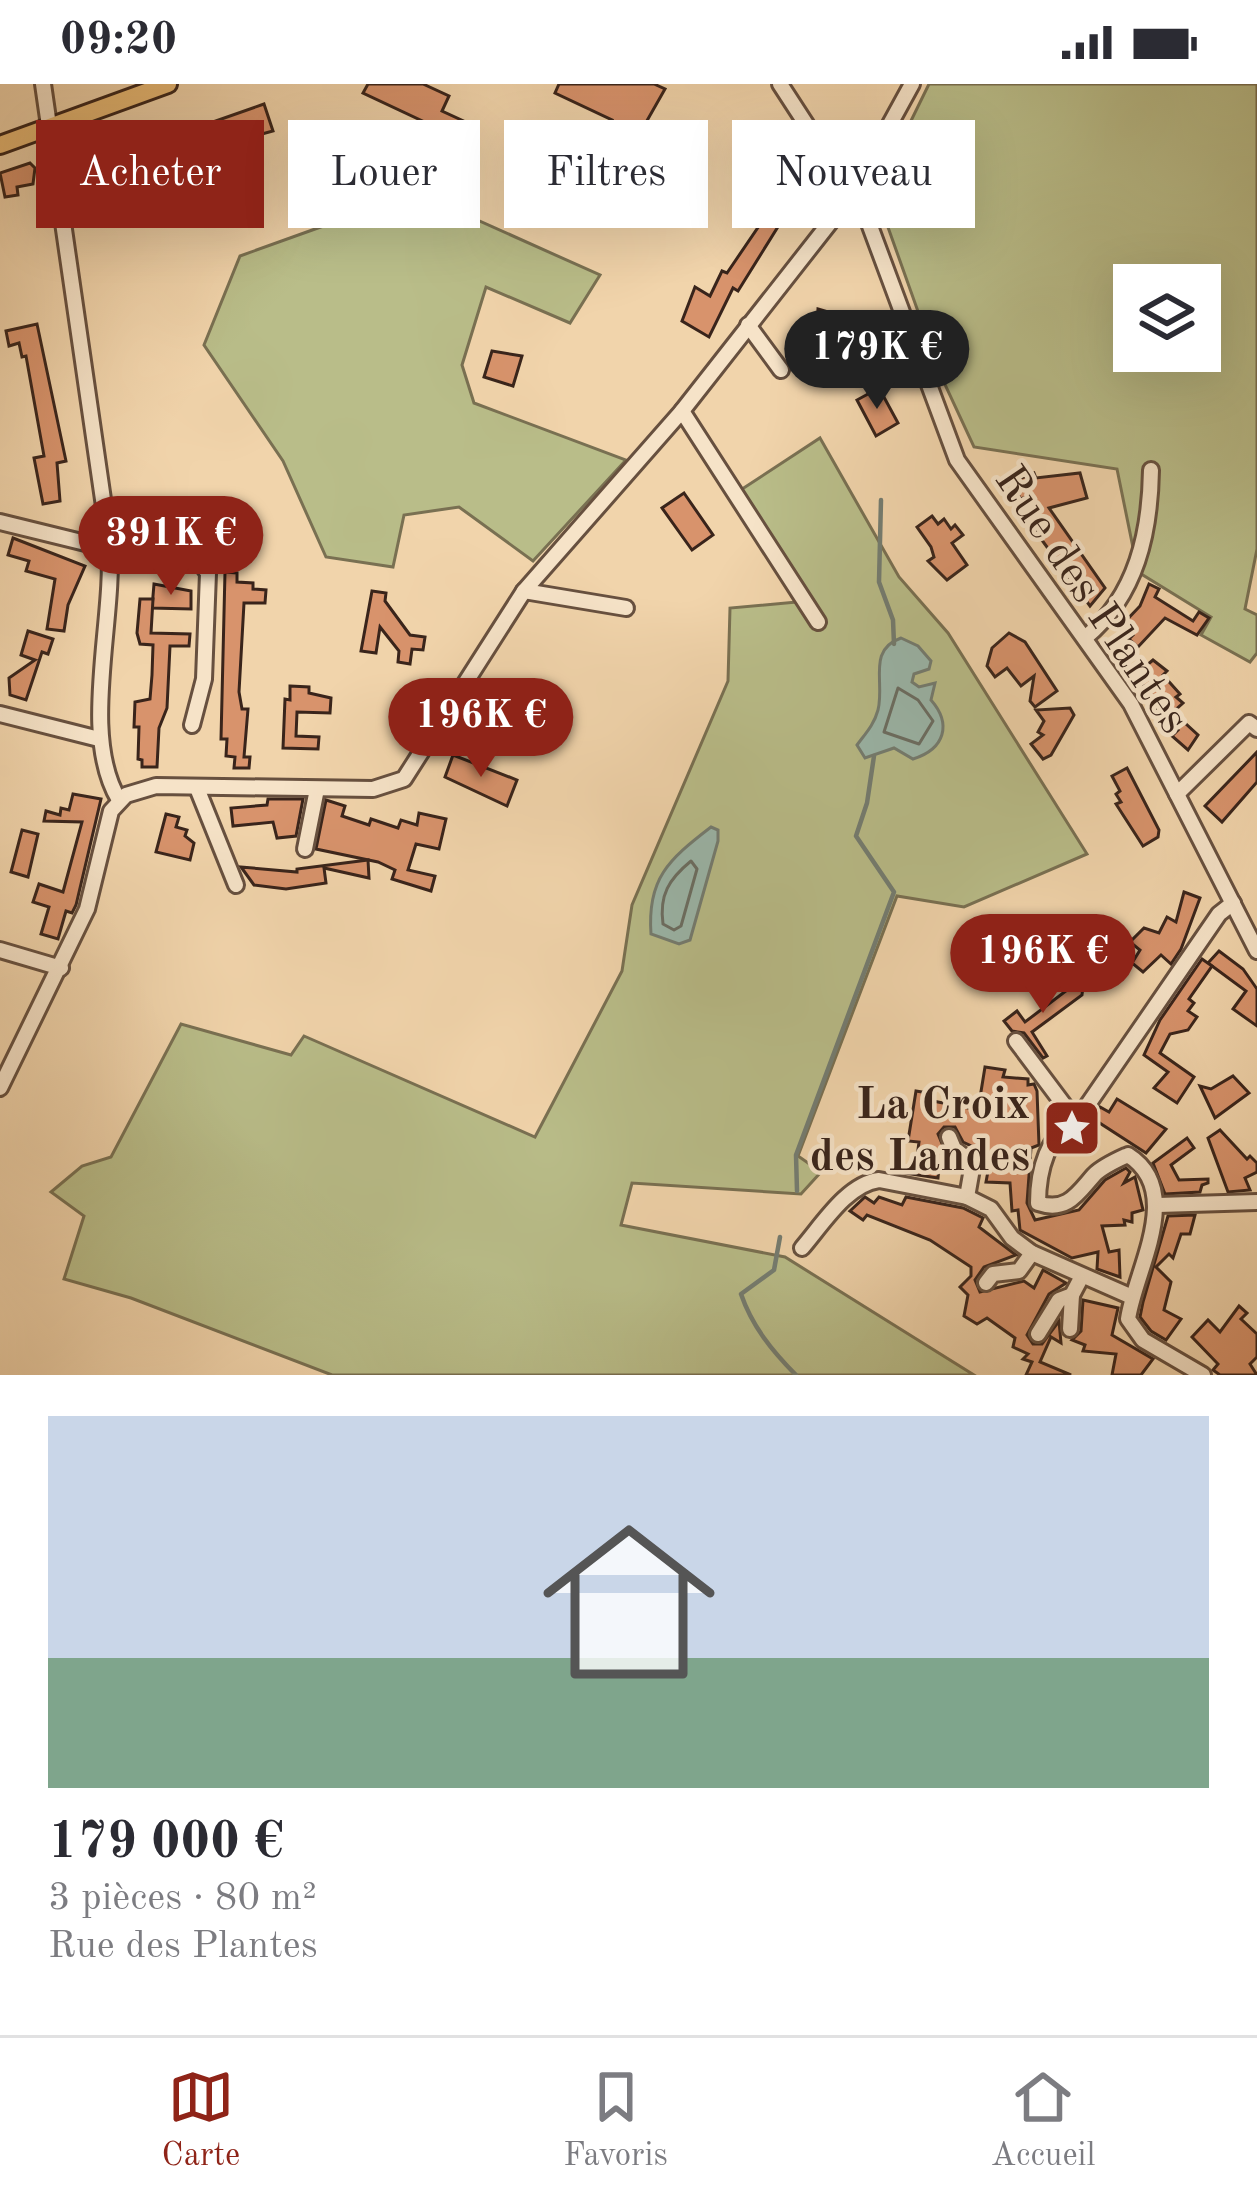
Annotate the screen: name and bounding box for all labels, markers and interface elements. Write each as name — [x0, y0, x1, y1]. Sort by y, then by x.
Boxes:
text: 09:20 — [60, 19, 177, 64]
chip: Acheter — [36, 120, 264, 228]
chip: Louer — [288, 120, 480, 228]
chip: Filtres — [504, 120, 708, 228]
chip: Nouveau — [732, 120, 975, 228]
map controls — [1113, 264, 1221, 372]
button: layers — [1113, 264, 1221, 372]
pin: 179K € — [779, 310, 975, 412]
text: 179K € — [811, 329, 943, 368]
street label: Rue des Plantes — [985, 459, 1196, 742]
pin: 391K € — [73, 496, 269, 598]
text: 391K € — [105, 515, 237, 554]
pin: 196K € — [383, 678, 579, 780]
text: 196K € — [415, 697, 547, 736]
pin: 196K € — [945, 914, 1141, 1016]
text: 196K € — [977, 933, 1109, 972]
place label: La Croix des Landes — [810, 1084, 1030, 1181]
place icon: La Croix des Landes — [1041, 1097, 1103, 1159]
icon: home — [521, 1494, 737, 1710]
text: 179 000 € — [48, 1818, 284, 1869]
text: 3 pièces · 80 m² — [48, 1879, 317, 1918]
text: Rue des Plantes — [48, 1927, 318, 1966]
tab: Carte — [162, 2064, 240, 2177]
tab: Favoris — [563, 2064, 668, 2177]
tab: Accueil — [991, 2064, 1095, 2177]

